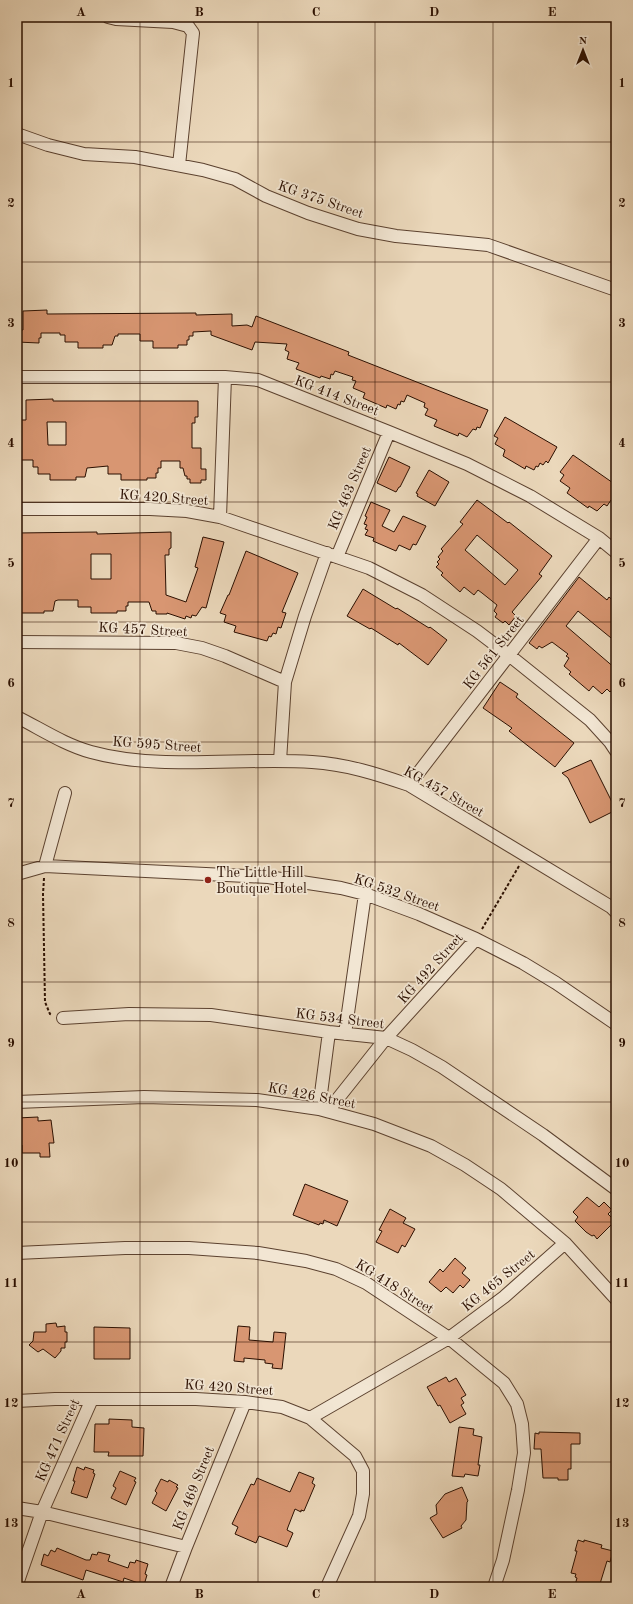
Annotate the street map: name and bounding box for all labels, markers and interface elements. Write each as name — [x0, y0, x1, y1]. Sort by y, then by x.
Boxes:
text: A — [76, 6, 86, 19]
text: B — [194, 6, 204, 19]
text: C — [312, 6, 320, 19]
text: D — [429, 6, 439, 19]
text: E — [548, 6, 557, 19]
north arrow — [563, 30, 603, 70]
text: N — [579, 36, 588, 47]
text: 1 — [7, 77, 15, 90]
text: 1 — [618, 77, 626, 90]
street label: KG 375 Street — [276, 179, 365, 221]
text: 2 — [7, 197, 15, 210]
text: 2 — [618, 197, 626, 210]
text: 3 — [7, 317, 15, 330]
text: 3 — [618, 317, 626, 330]
street label: KG 414 Street — [292, 373, 381, 419]
text: 4 — [7, 437, 15, 450]
text: 4 — [618, 437, 626, 450]
street label: KG 463 Street — [326, 444, 374, 532]
street label: KG 420 Street — [119, 488, 209, 508]
text: 5 — [7, 557, 15, 570]
text: 5 — [618, 557, 626, 570]
street label: KG 561 Street — [461, 613, 527, 692]
street label: KG 457 Street — [98, 621, 188, 639]
text: 6 — [7, 677, 15, 690]
text: 6 — [618, 677, 626, 690]
street label: KG 595 Street — [112, 735, 202, 755]
street label: KG 457 Street — [401, 764, 486, 820]
text: 7 — [7, 797, 15, 810]
text: 7 — [618, 797, 626, 810]
place label: The Little Hill Boutique Hotel — [216, 866, 307, 896]
street label: KG 532 Street — [352, 872, 441, 914]
marker: The Little Hill Boutique Hotel — [203, 875, 213, 885]
text: 8 — [7, 917, 15, 930]
text: 8 — [618, 917, 626, 930]
street label: KG 492 Street — [396, 931, 466, 1007]
street label: KG 534 Street — [295, 1007, 385, 1031]
text: 9 — [7, 1037, 15, 1050]
text: 9 — [618, 1037, 626, 1050]
street label: KG 426 Street — [267, 1081, 357, 1111]
text: 10 — [3, 1157, 19, 1170]
text: 10 — [614, 1157, 630, 1170]
street label: KG 465 Street — [459, 1247, 538, 1314]
street label: KG 418 Street — [353, 1257, 436, 1317]
text: 11 — [3, 1277, 19, 1290]
text: 11 — [614, 1277, 630, 1290]
street label: KG 420 Street — [184, 1378, 274, 1398]
text: 12 — [3, 1397, 19, 1410]
street label: KG 471 Street — [33, 1397, 83, 1484]
text: 12 — [614, 1397, 630, 1410]
street label: KG 469 Street — [171, 1444, 217, 1532]
text: 13 — [3, 1517, 19, 1530]
text: 13 — [614, 1517, 630, 1530]
text: A — [76, 1588, 86, 1601]
text: B — [194, 1588, 204, 1601]
text: C — [312, 1588, 320, 1601]
text: D — [429, 1588, 439, 1601]
text: E — [548, 1588, 557, 1601]

